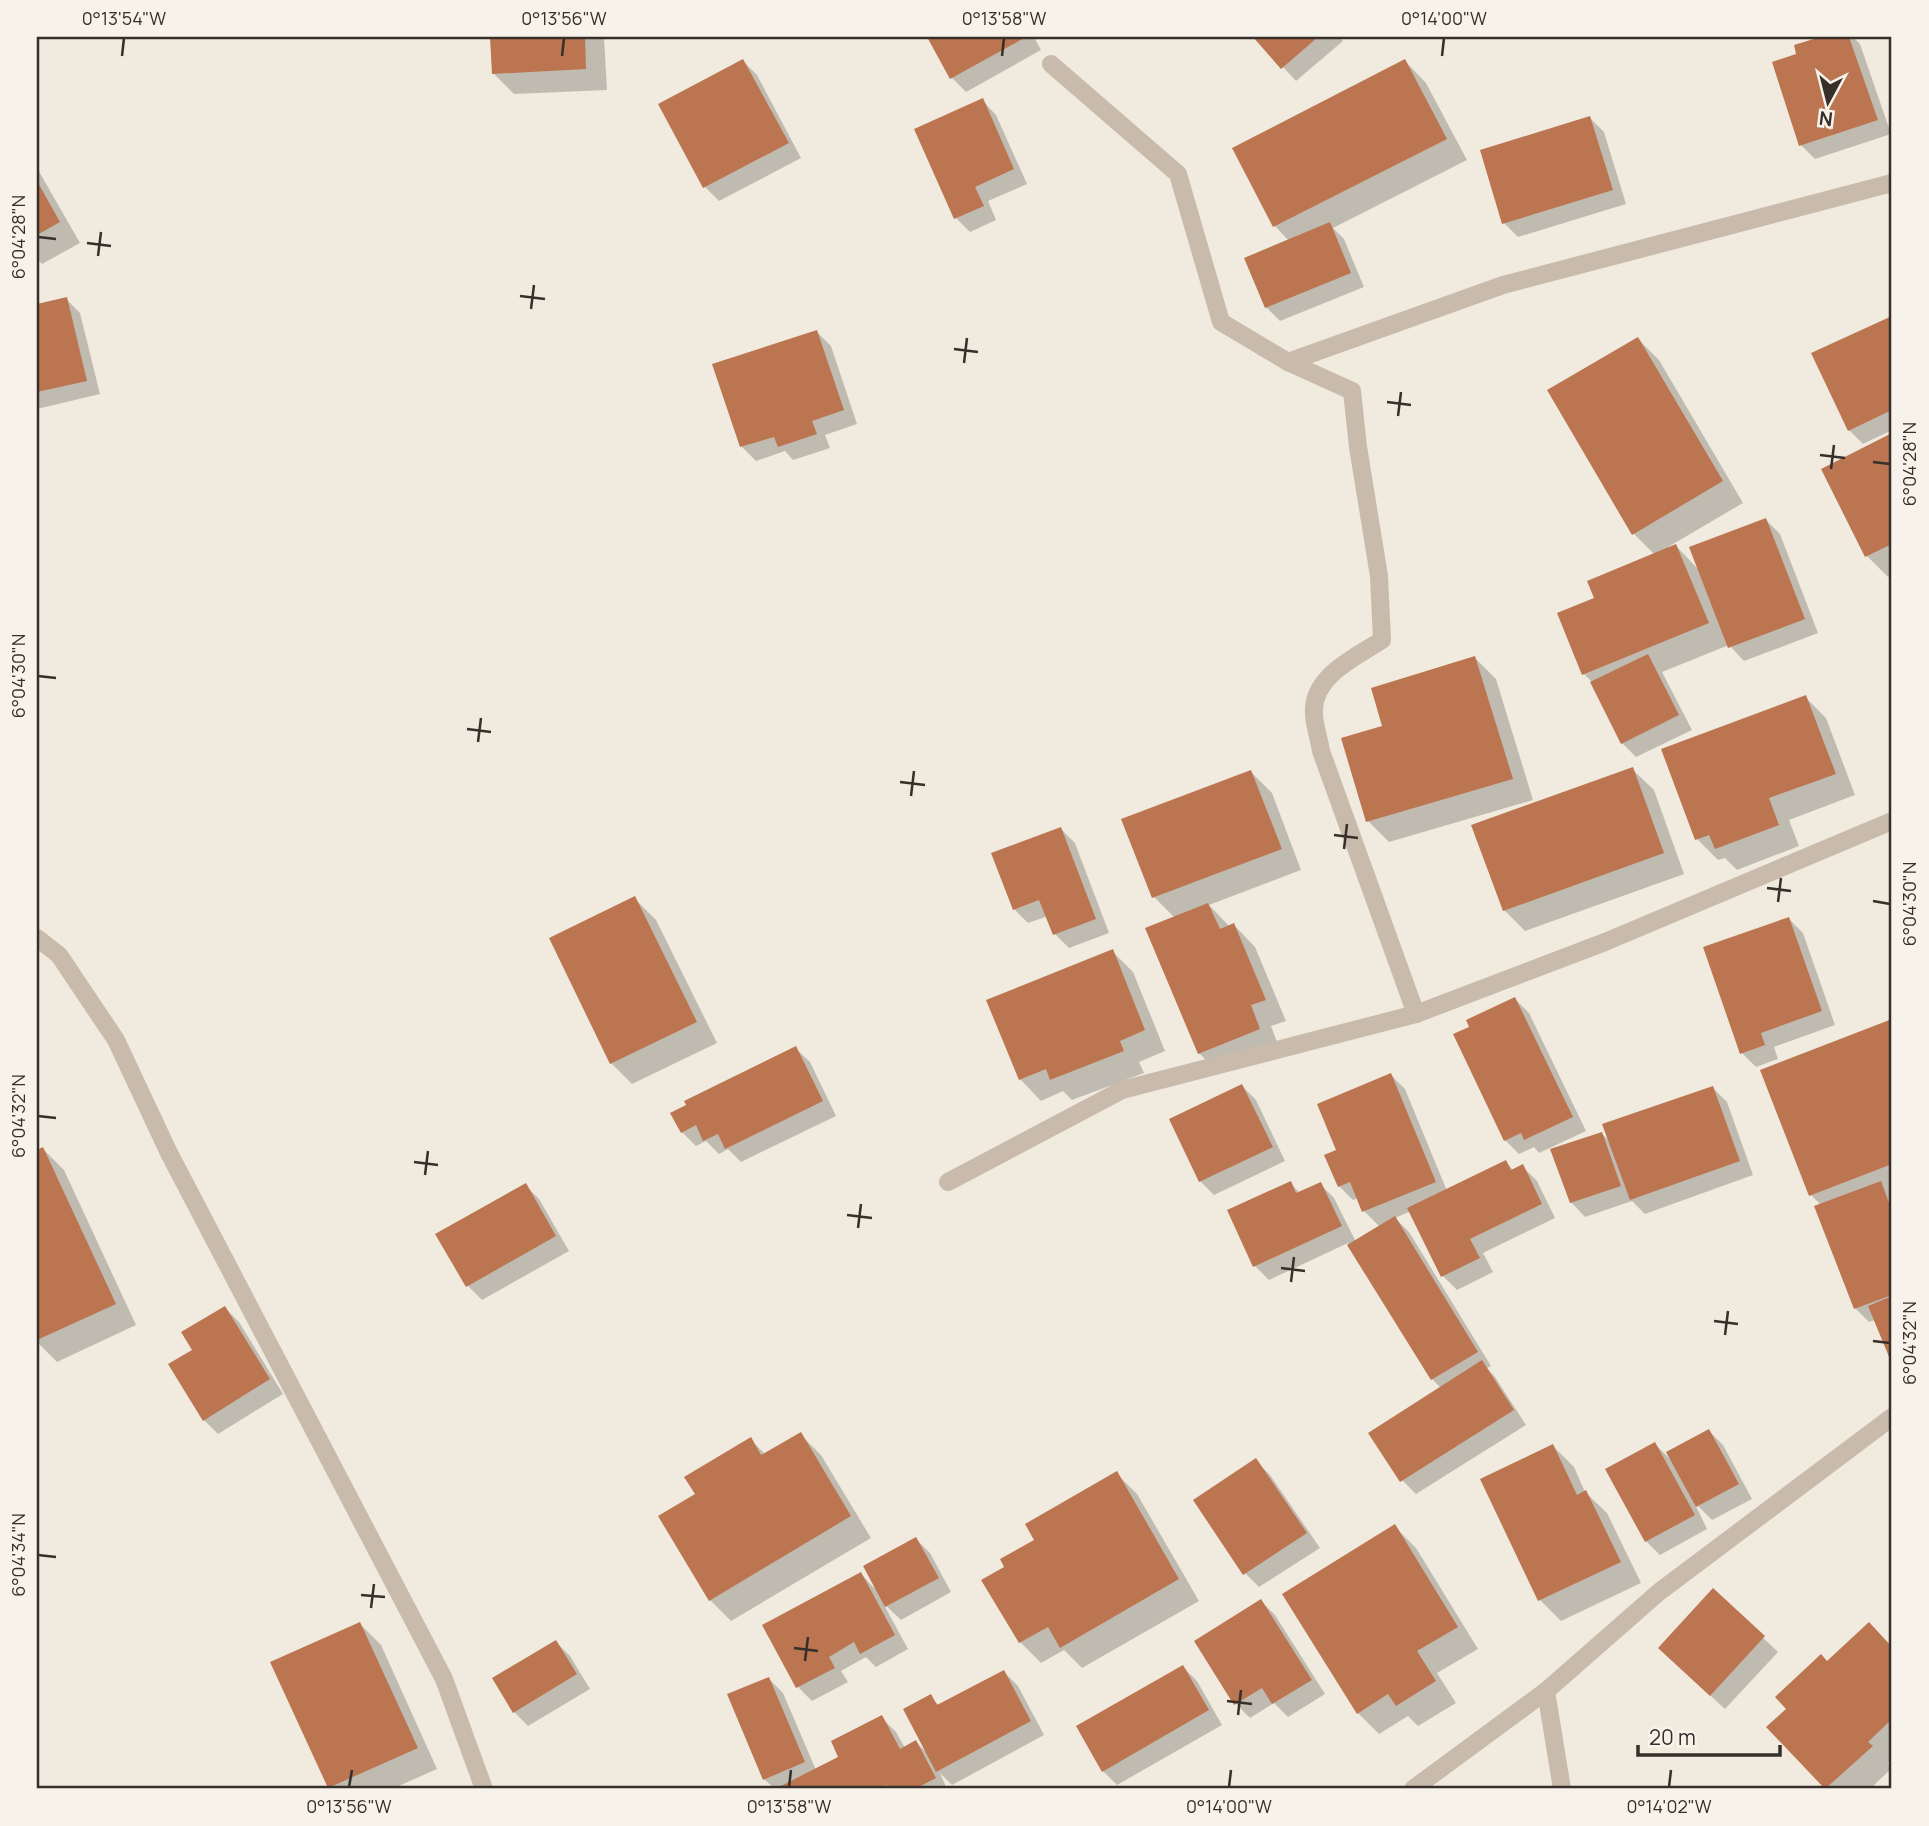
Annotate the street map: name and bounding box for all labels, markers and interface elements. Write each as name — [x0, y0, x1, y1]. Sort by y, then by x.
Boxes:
text: 0°13'54"W — [82, 6, 166, 30]
text: 0°13'56"W — [521, 6, 607, 30]
text: 0°13'58"W — [962, 6, 1046, 30]
text: 0°14'00"W — [1401, 6, 1487, 30]
north arrow — [1792, 66, 1862, 136]
text: N — [1818, 105, 1834, 133]
text: 6°04'28"N — [6, 195, 30, 279]
text: 6°04'28"N — [1897, 422, 1921, 506]
text: 6°04'30"N — [6, 634, 30, 718]
text: 6°04'30"N — [1897, 862, 1921, 946]
text: 6°04'32"N — [6, 1074, 30, 1158]
text: 6°04'32"N — [1897, 1301, 1921, 1385]
text: 6°04'34"N — [6, 1513, 30, 1597]
scale bar — [1638, 1714, 1780, 1758]
text: 20 m — [1649, 1723, 1696, 1751]
text: 0°13'56"W — [306, 1794, 392, 1818]
text: 0°13'58"W — [747, 1794, 831, 1818]
text: 0°14'00"W — [1186, 1794, 1272, 1818]
text: 0°14'02"W — [1626, 1794, 1712, 1818]

